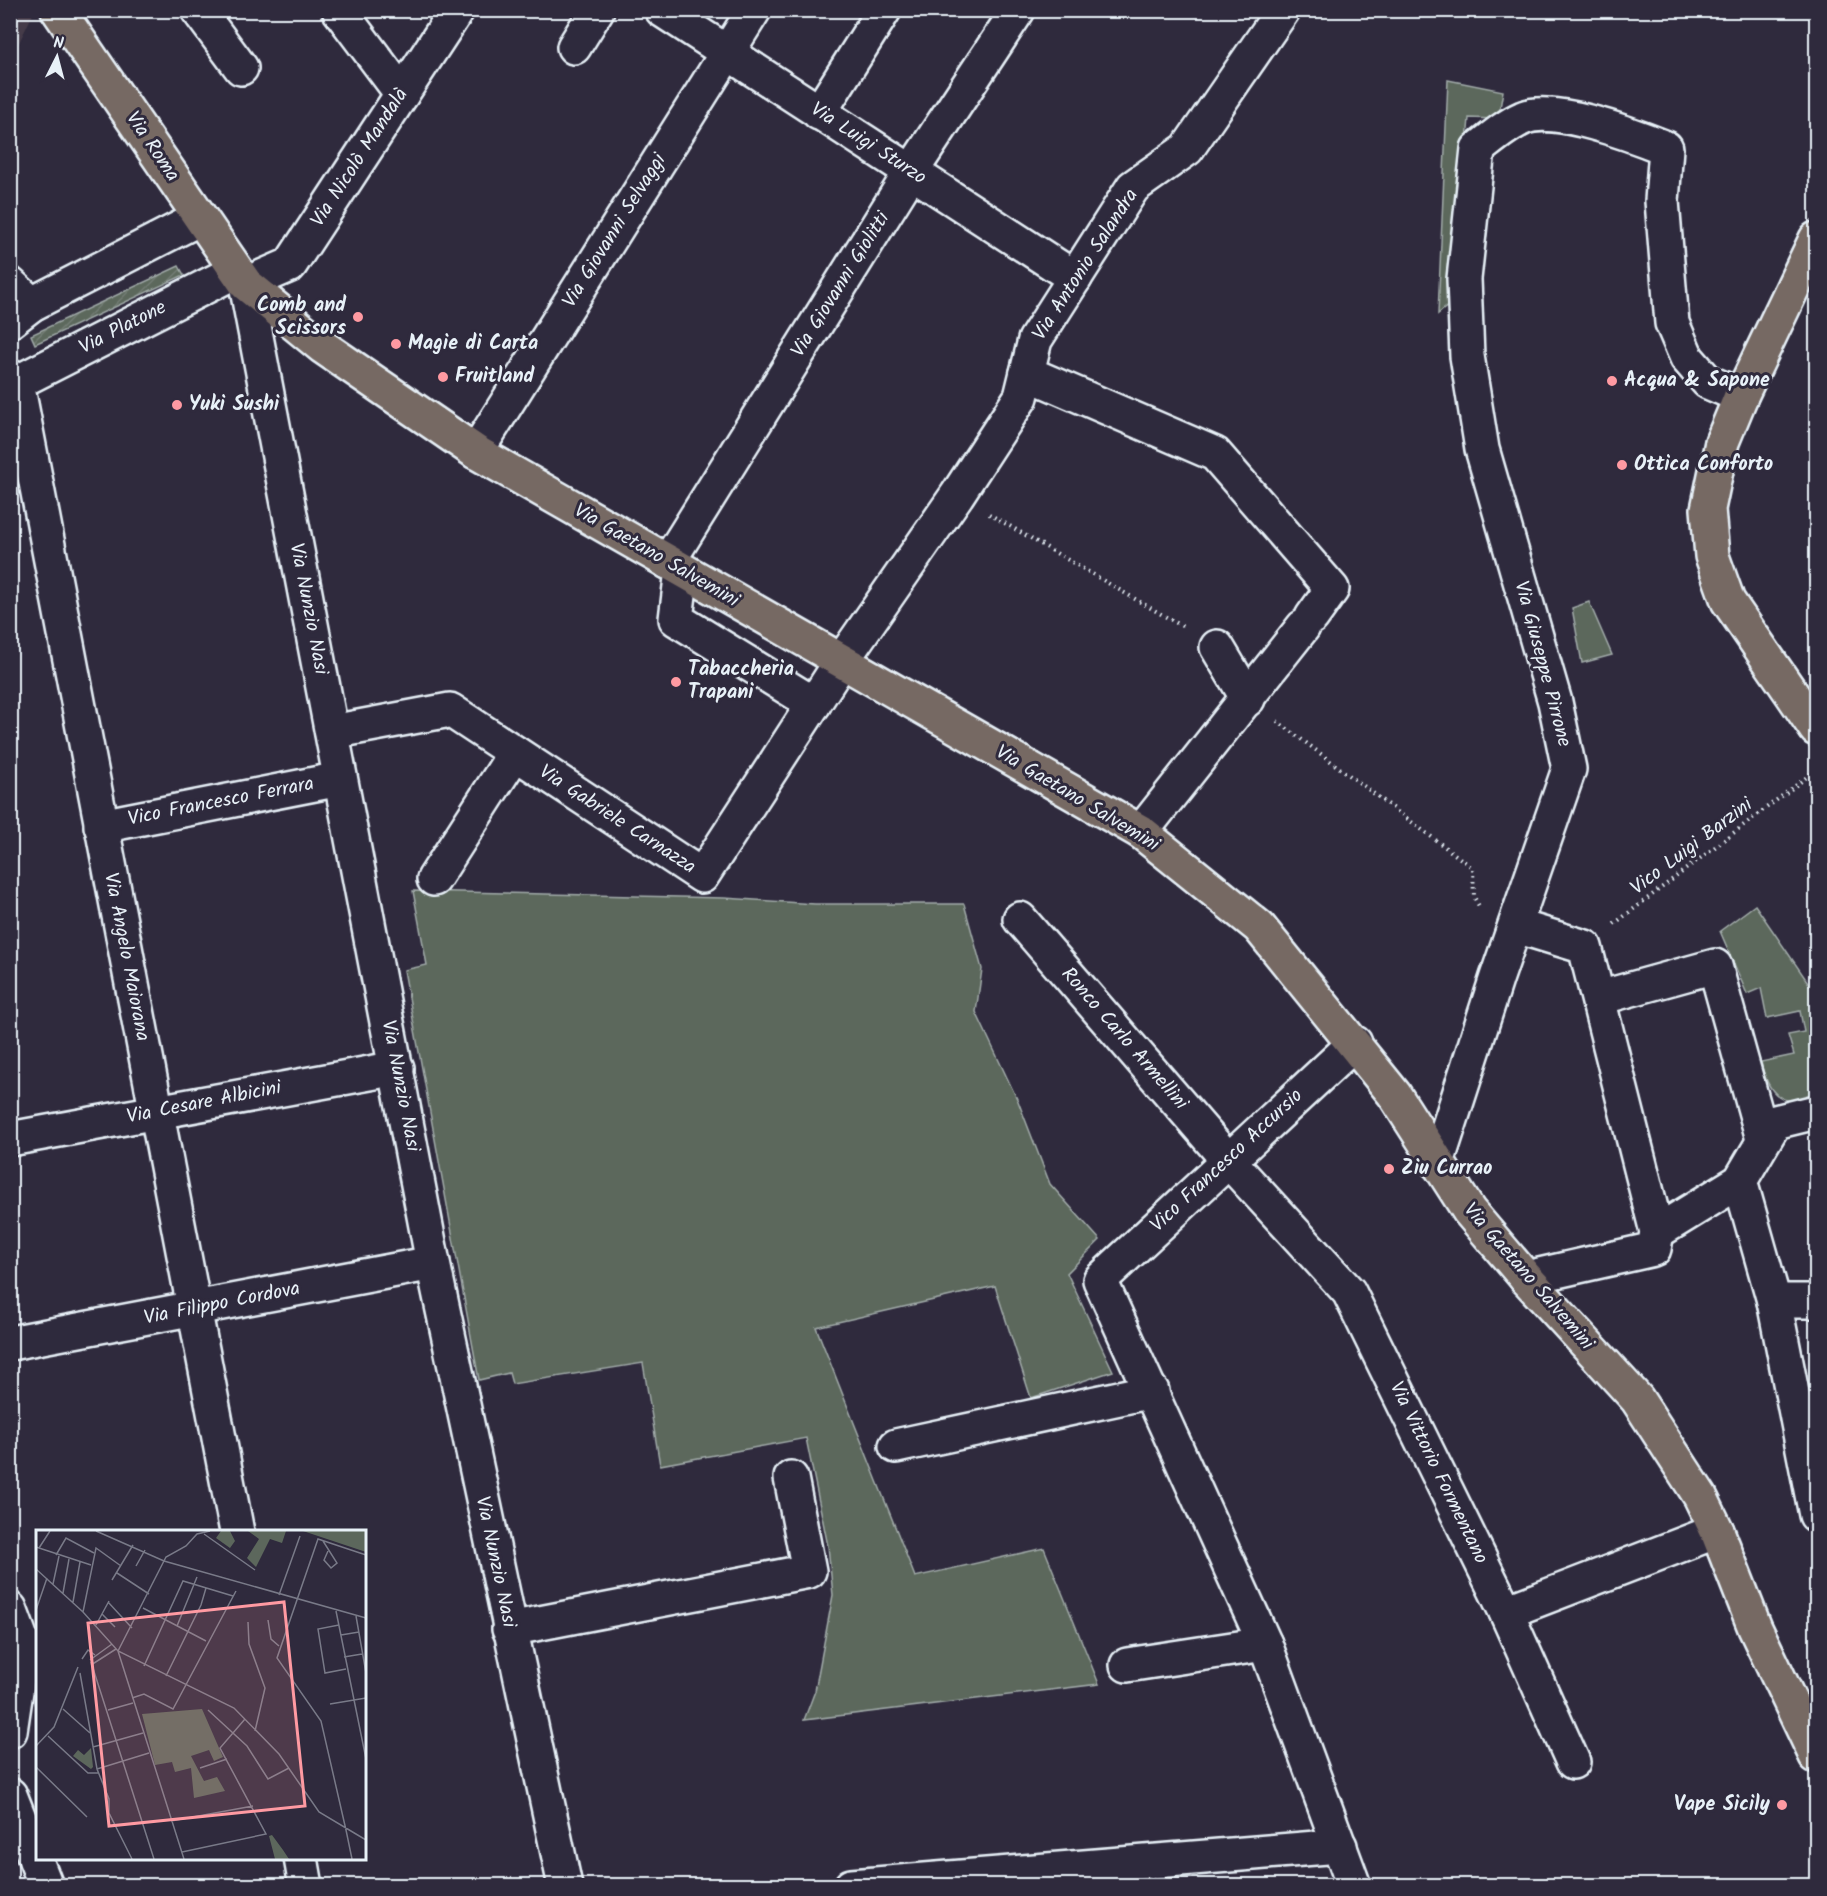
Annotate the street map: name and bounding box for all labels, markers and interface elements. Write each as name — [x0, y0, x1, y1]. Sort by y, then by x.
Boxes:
north arrow — [27, 27, 87, 87]
text: N — [52, 31, 65, 57]
street label: Via Nicolò Mandalà — [303, 82, 417, 234]
street label: Via Luigi Sturzo — [804, 94, 932, 194]
street label: Via Roma — [117, 105, 187, 189]
street label: Via Giovanni Selvaggi — [555, 146, 676, 314]
street label: Via Antonio Salandra — [1025, 183, 1147, 347]
street label: Via Giovanni Giolitti — [783, 205, 899, 364]
place label: Comb and Scissors — [257, 290, 347, 345]
street label: Via Platone — [74, 292, 172, 364]
marker: Comb and Scissors — [351, 310, 365, 324]
place label: Magie di Carta — [408, 328, 538, 360]
marker: Magie di Carta — [389, 337, 403, 351]
place label: Fruitland — [455, 361, 536, 393]
place label: Acqua & Sapone — [1624, 365, 1770, 397]
marker: Fruitland — [436, 370, 450, 384]
marker: Acqua & Sapone — [1605, 374, 1619, 388]
place label: Yuki Sushi — [189, 389, 280, 421]
marker: Yuki Sushi — [170, 398, 184, 412]
place label: Ottica Conforto — [1634, 449, 1773, 481]
marker: Ottica Conforto — [1615, 458, 1629, 472]
street label: Via Gaetano Salvemini — [567, 495, 746, 617]
street label: Via Nunzio Nasi — [280, 540, 337, 679]
street label: Via Giuseppe Pirrone — [1504, 577, 1580, 751]
place label: Tabaccheria Trapani — [688, 654, 794, 709]
marker: Tabaccheria Trapani — [669, 675, 683, 689]
street label: Via Gaetano Salvemini — [989, 737, 1166, 861]
street label: Via Gabriele Carnazza — [532, 757, 702, 883]
street label: Vico Francesco Ferrara — [125, 768, 317, 836]
street label: Vico Luigi Barzini — [1624, 789, 1761, 904]
street label: Via Angelo Maiorana — [94, 870, 158, 1044]
street label: Ronco Carlo Armellini — [1053, 960, 1196, 1119]
street label: Via Nunzio Nasi — [372, 1017, 429, 1156]
street label: Via Cesare Albicini — [124, 1072, 285, 1134]
street label: Vico Francesco Accursio — [1143, 1081, 1311, 1241]
place label: Ziu Currao — [1401, 1153, 1492, 1185]
marker: Ziu Currao — [1382, 1162, 1396, 1176]
street label: Via Gaetano Salvemini — [1455, 1196, 1602, 1359]
street label: Via Filippo Cordova — [141, 1273, 303, 1335]
street label: Via Vittorio Formentano — [1380, 1376, 1496, 1570]
street label: Via Nunzio Nasi — [465, 1493, 525, 1632]
inset map — [36, 1530, 366, 1860]
place label: Vape Sicily — [1674, 1789, 1771, 1821]
marker: Vape Sicily — [1775, 1798, 1789, 1812]

